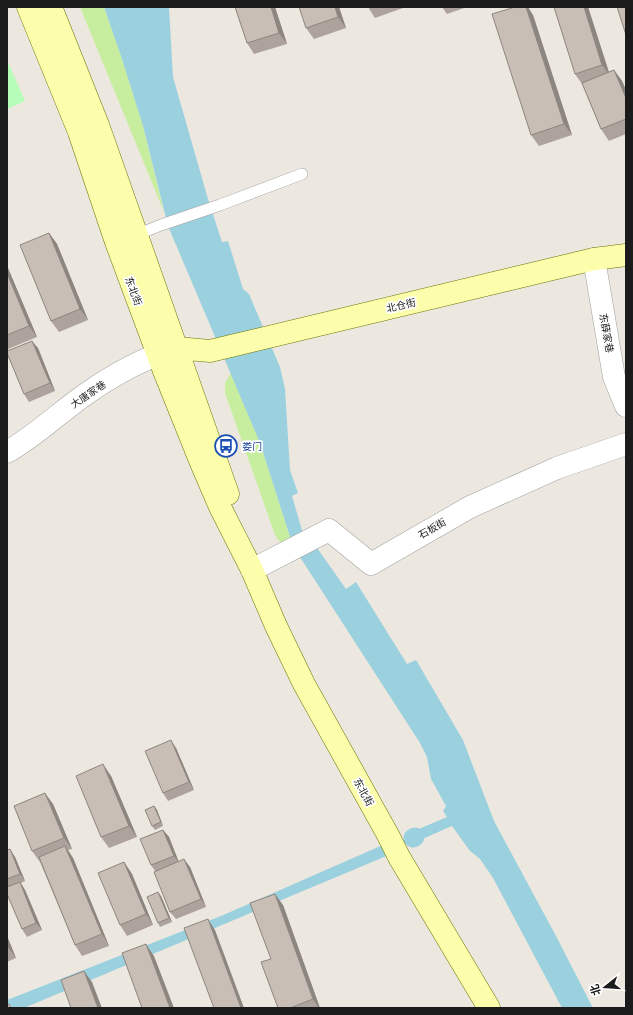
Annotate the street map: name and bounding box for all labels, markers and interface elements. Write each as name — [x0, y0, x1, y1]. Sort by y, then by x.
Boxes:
street label: 东北街 — [123, 275, 144, 307]
street label: 北仓街 — [385, 297, 417, 314]
street label: 东薛家巷 — [598, 312, 615, 354]
street label: 大唐家巷 — [69, 379, 108, 410]
bus stop icon: 娄门 — [213, 433, 239, 459]
place label: 娄门 — [242, 441, 262, 452]
street label: 石板街 — [417, 516, 448, 541]
street label: 东北街 — [351, 776, 376, 808]
north arrow — [585, 967, 625, 1007]
text: 北 — [588, 983, 604, 997]

